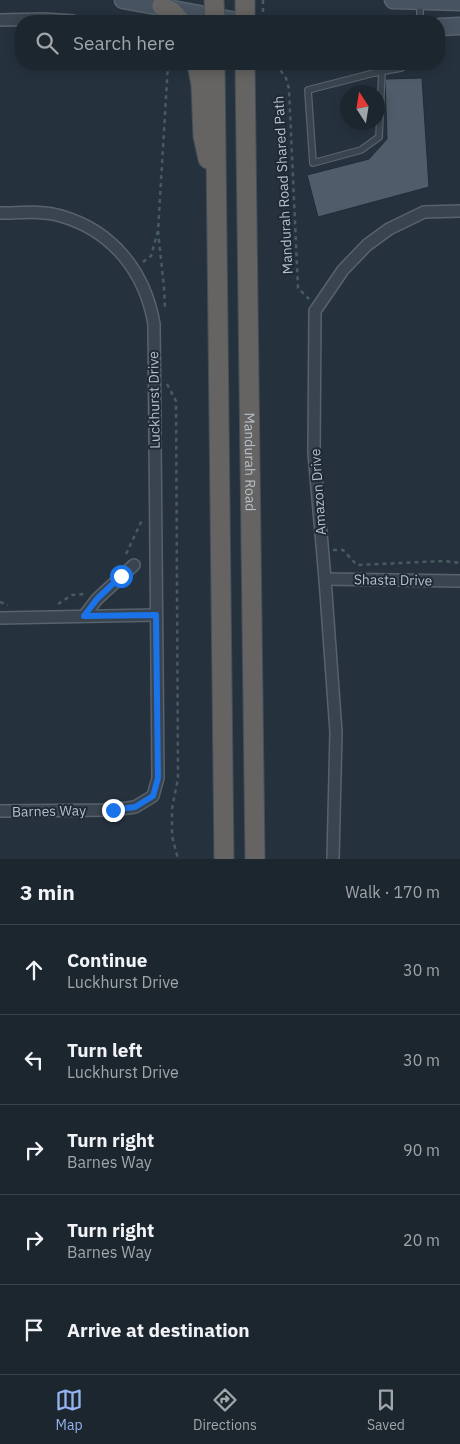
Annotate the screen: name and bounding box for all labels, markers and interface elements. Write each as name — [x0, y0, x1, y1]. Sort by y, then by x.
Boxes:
search box — [15, 15, 445, 70]
icon: search — [33, 29, 61, 57]
text: Search here — [73, 31, 175, 55]
north arrow — [340, 85, 385, 130]
street label: Mandurah Road Shared Path — [269, 95, 297, 275]
street label: Luckhurst Drive — [144, 351, 164, 449]
street label: Mandurah Road — [240, 412, 260, 512]
street label: Amazon Drive — [306, 448, 330, 536]
route start — [110, 565, 133, 588]
street label: Shasta Drive — [354, 570, 433, 590]
route end — [102, 799, 125, 822]
street label: Barnes Way — [12, 801, 86, 821]
text: 3 min — [20, 878, 75, 906]
text: Walk · 170 m — [345, 882, 440, 902]
text: Continue — [67, 948, 147, 972]
icon: ahead — [20, 956, 48, 984]
text: 30 m — [403, 960, 440, 980]
text: Luckhurst Drive — [67, 972, 179, 992]
text: Turn left — [67, 1038, 143, 1062]
icon: left — [20, 1046, 48, 1074]
text: 30 m — [403, 1050, 440, 1070]
text: Luckhurst Drive — [67, 1062, 179, 1082]
text: Turn right — [67, 1128, 154, 1152]
icon: right — [20, 1136, 48, 1164]
text: 90 m — [403, 1140, 440, 1160]
text: Barnes Way — [67, 1152, 152, 1172]
text: Turn right — [67, 1218, 154, 1242]
icon: right — [20, 1226, 48, 1254]
text: 20 m — [403, 1230, 440, 1250]
text: Barnes Way — [67, 1242, 152, 1262]
icon: arrive — [20, 1316, 48, 1344]
text: Arrive at destination — [67, 1318, 250, 1342]
tab: Map — [55, 1386, 83, 1434]
tab: Directions — [193, 1386, 257, 1434]
tab: Saved — [367, 1386, 405, 1434]

